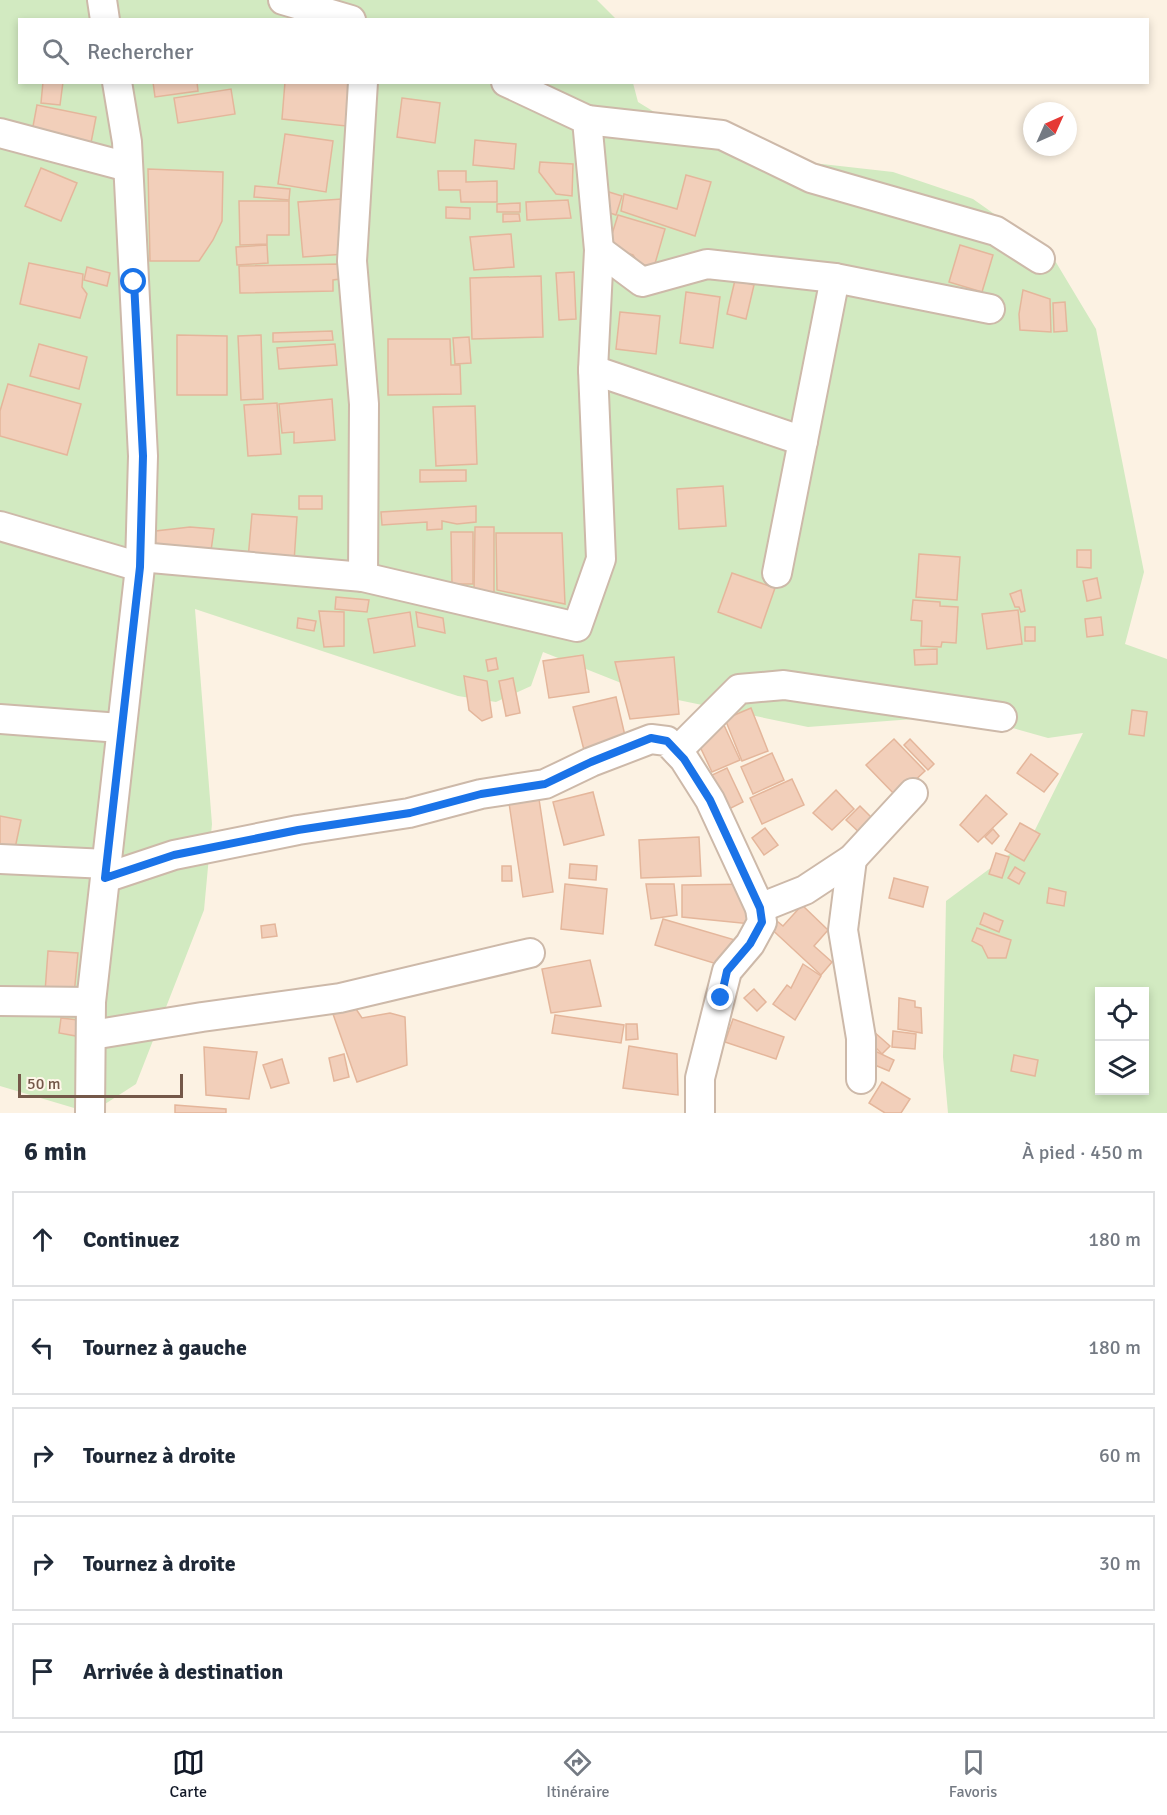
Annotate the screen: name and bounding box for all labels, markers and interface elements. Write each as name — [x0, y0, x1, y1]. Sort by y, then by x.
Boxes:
search box — [18, 18, 1149, 84]
icon: search — [39, 35, 72, 68]
text: Rechercher — [87, 38, 193, 65]
north arrow — [1023, 102, 1077, 156]
route start — [120, 268, 146, 294]
route end — [707, 984, 733, 1010]
map controls — [1095, 987, 1149, 1095]
button: locate — [1095, 987, 1149, 1041]
button: layers — [1095, 1041, 1149, 1095]
scale bar — [18, 1071, 183, 1098]
text: 50 m — [27, 1074, 61, 1094]
text: 6 min — [24, 1136, 87, 1168]
text: À pied · 450 m — [1022, 1140, 1143, 1165]
icon: ahead — [26, 1223, 59, 1256]
text: Continuez — [83, 1226, 179, 1253]
text: 180 m — [1088, 1227, 1141, 1252]
icon: left — [26, 1331, 59, 1364]
text: Tournez à gauche — [83, 1334, 247, 1361]
text: 180 m — [1088, 1335, 1141, 1360]
icon: right — [26, 1439, 59, 1472]
text: Tournez à droite — [83, 1442, 236, 1469]
text: 60 m — [1099, 1443, 1141, 1468]
icon: right — [26, 1547, 59, 1580]
text: Tournez à droite — [83, 1550, 236, 1577]
text: 30 m — [1099, 1551, 1141, 1576]
icon: arrive — [26, 1655, 59, 1688]
text: Arrivée à destination — [83, 1658, 283, 1685]
tab: Carte — [170, 1746, 207, 1802]
tab: Itinéraire — [546, 1746, 610, 1802]
tab: Favoris — [949, 1746, 997, 1802]

